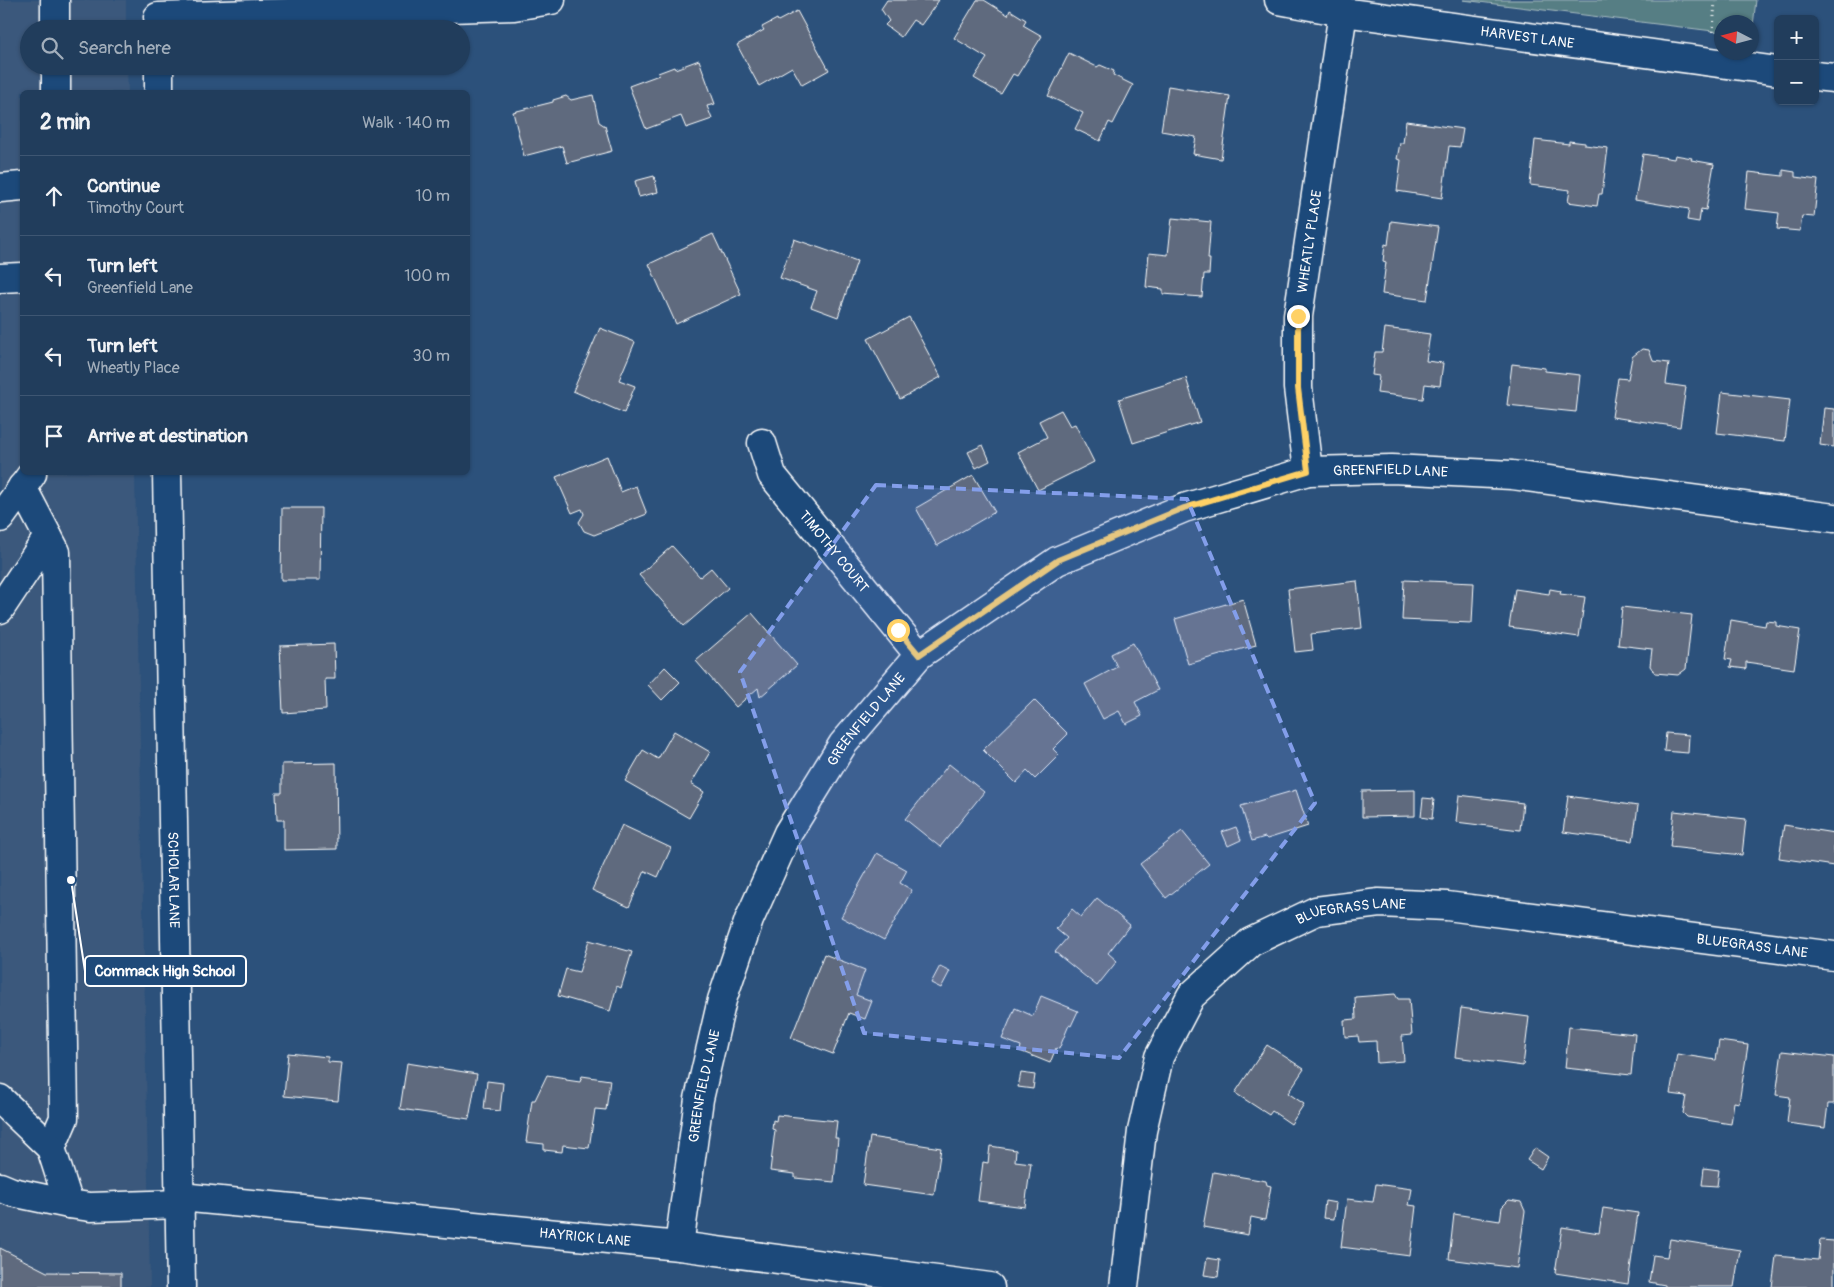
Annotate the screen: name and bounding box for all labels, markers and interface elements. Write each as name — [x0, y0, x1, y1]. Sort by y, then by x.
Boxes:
north arrow — [1714, 15, 1759, 60]
map controls — [1774, 15, 1819, 105]
button: + — [1774, 15, 1819, 60]
search box — [20, 20, 470, 75]
street label: HARVEST LANE — [1479, 23, 1575, 52]
icon: search — [38, 34, 66, 62]
text: Search here — [78, 36, 171, 60]
button: − — [1774, 60, 1819, 105]
text: 2 min — [40, 109, 90, 136]
text: Walk · 140 m — [362, 113, 450, 133]
text: Continue — [87, 174, 160, 198]
icon: ahead — [40, 182, 68, 210]
text: 10 m — [415, 186, 450, 206]
street label: WHEATLY PLACE — [1294, 189, 1326, 294]
text: Timothy Court — [87, 198, 184, 218]
text: Turn left — [87, 254, 157, 278]
icon: left — [40, 262, 68, 290]
text: 100 m — [404, 266, 450, 286]
text: Greenfield Lane — [87, 278, 193, 298]
route end — [1287, 305, 1310, 328]
text: Turn left — [87, 334, 157, 358]
icon: left — [40, 342, 68, 370]
text: 30 m — [412, 346, 450, 366]
text: Wheatly Place — [87, 358, 180, 378]
icon: arrive — [40, 422, 68, 450]
text: Arrive at destination — [87, 424, 248, 448]
street label: GREENFIELD LANE — [1333, 461, 1448, 481]
street label: TIMOTHY COURT — [795, 507, 872, 596]
route start — [887, 619, 910, 642]
street label: GREENFIELD LANE — [824, 670, 909, 769]
street label: SCHOLAR LANE — [164, 832, 183, 928]
street label: BLUEGRASS LANE — [1293, 895, 1406, 928]
street label: BLUEGRASS LANE — [1696, 930, 1809, 962]
callout: Commack High School — [85, 956, 246, 986]
text: Commack High School — [95, 962, 235, 981]
street label: GREENFIELD LANE — [685, 1028, 724, 1144]
street label: HAYRICK LANE — [538, 1224, 632, 1250]

